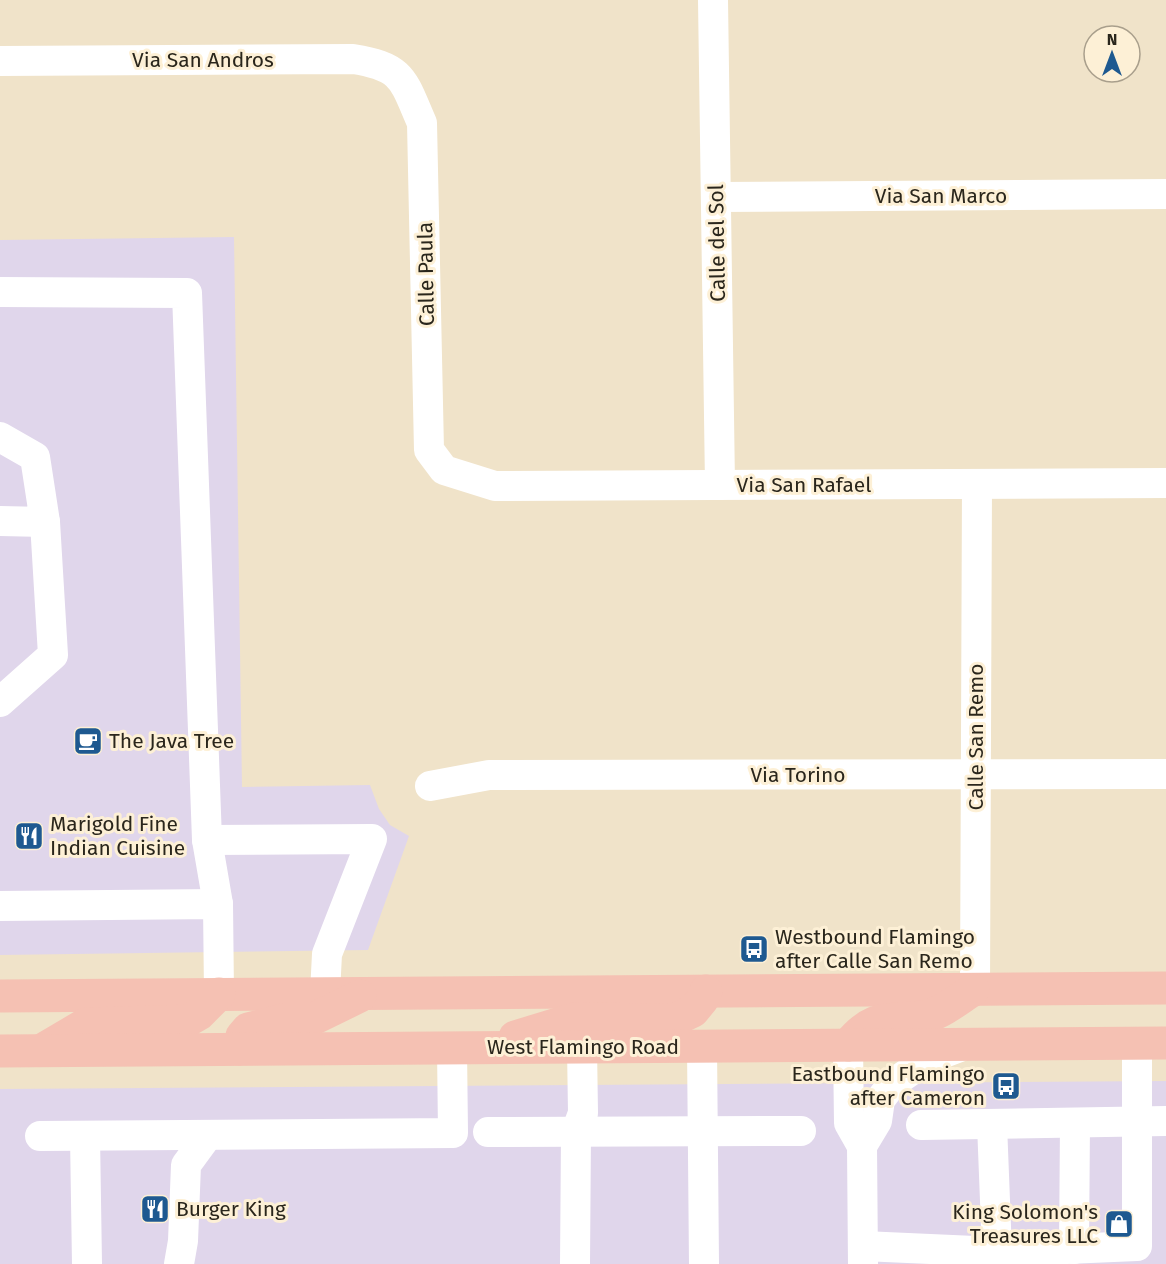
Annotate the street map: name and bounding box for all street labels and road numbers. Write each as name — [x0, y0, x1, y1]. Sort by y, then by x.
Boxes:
street label: Via San Andros — [132, 47, 274, 73]
street label: Via San Marco — [875, 183, 1007, 209]
street label: Calle del Sol — [703, 184, 731, 302]
street label: Calle Paula — [412, 222, 440, 326]
street label: Via San Rafael — [737, 472, 871, 498]
street label: Calle San Remo — [963, 664, 989, 810]
street label: Via Torino — [750, 762, 846, 788]
street label: West Flamingo Road — [487, 1034, 679, 1060]

